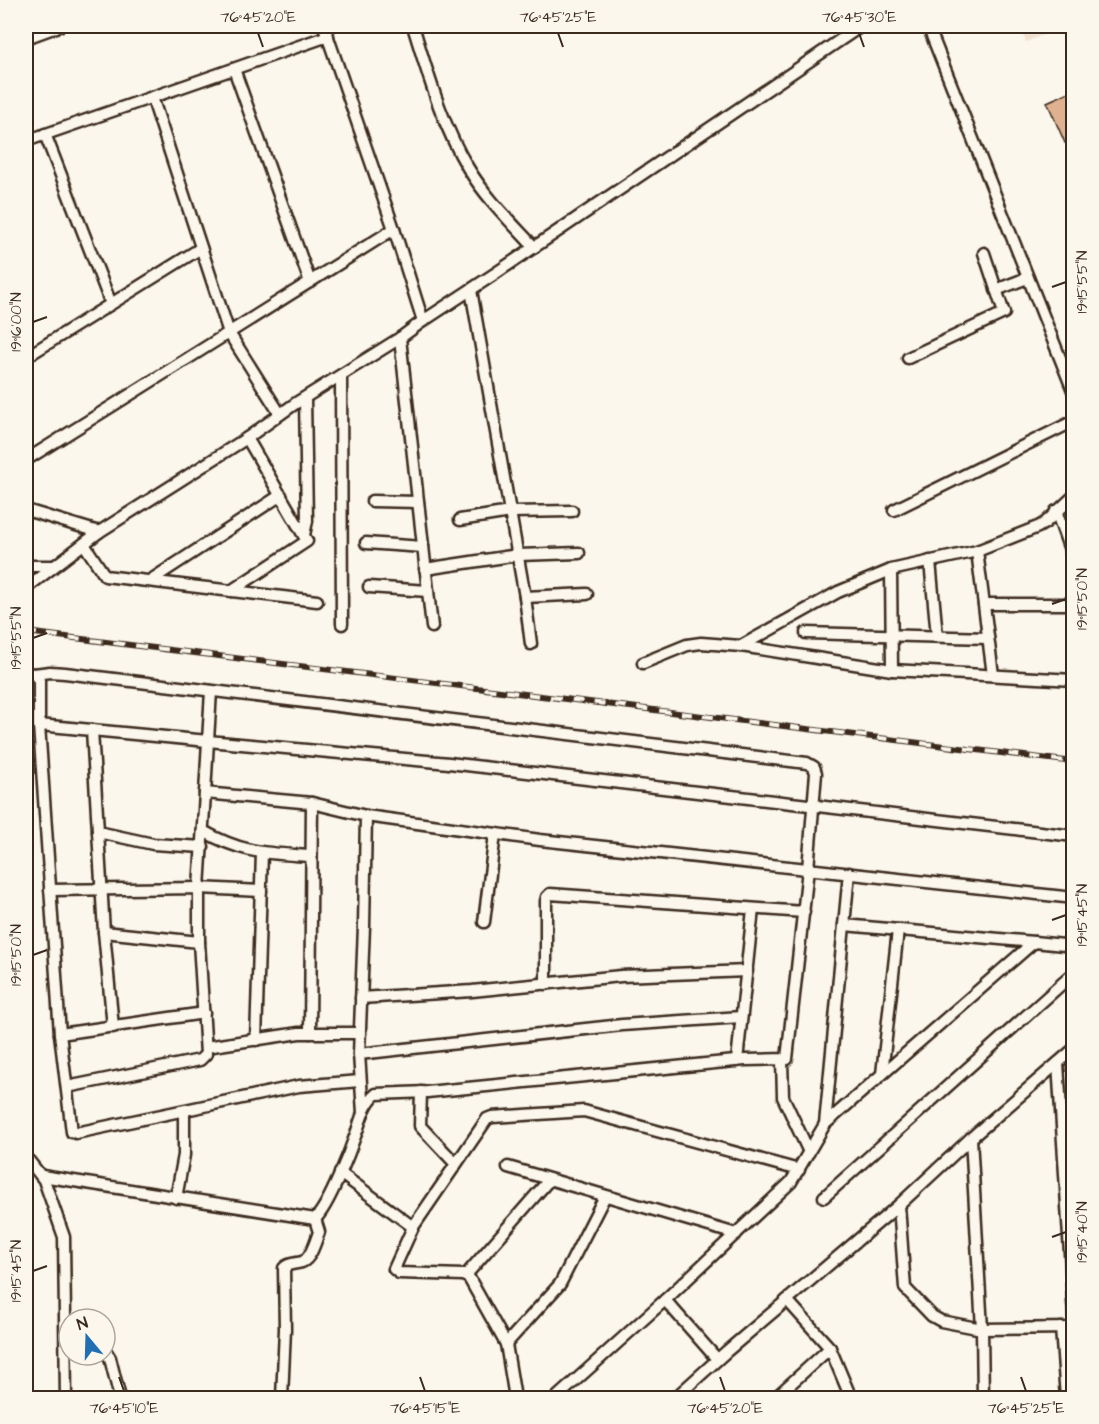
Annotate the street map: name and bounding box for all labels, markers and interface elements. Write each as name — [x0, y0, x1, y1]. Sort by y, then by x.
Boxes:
text: 76°45'20"E — [220, 7, 296, 28]
text: 76°45'25"E — [520, 7, 597, 28]
text: 76°45'30"E — [822, 7, 896, 28]
text: 19°15'55"N — [1072, 251, 1093, 313]
text: 19°16'00"N — [6, 292, 27, 352]
text: 19°15'50"N — [1072, 568, 1093, 630]
text: 19°15'55"N — [6, 607, 27, 669]
text: 19°15'45"N — [1072, 884, 1093, 946]
text: 19°15'50"N — [6, 924, 27, 986]
text: 19°15'40"N — [1072, 1201, 1093, 1263]
text: 19°15'45"N — [6, 1240, 27, 1302]
north arrow — [57, 1307, 117, 1367]
text: N — [74, 1312, 91, 1336]
text: 76°45'10"E — [90, 1398, 159, 1419]
text: 76°45'15"E — [390, 1398, 460, 1419]
text: 76°45'20"E — [687, 1398, 763, 1419]
text: 76°45'25"E — [988, 1398, 1065, 1419]

